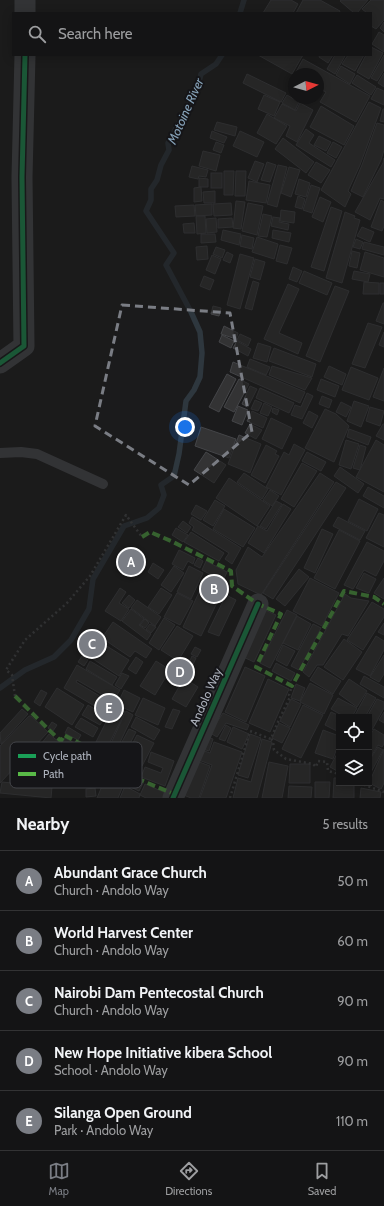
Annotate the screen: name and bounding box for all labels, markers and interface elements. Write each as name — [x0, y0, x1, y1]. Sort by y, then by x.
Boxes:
search box — [12, 12, 372, 56]
icon: search — [26, 23, 48, 45]
text: Search here — [58, 25, 133, 43]
north arrow — [288, 68, 324, 104]
water label: Motoine River — [163, 75, 207, 147]
your location — [175, 417, 195, 437]
pin: A — [118, 547, 144, 577]
pin: B — [201, 574, 227, 604]
pin: C — [79, 629, 105, 659]
pin: D — [167, 657, 193, 687]
street label: Andolo Way — [186, 665, 225, 728]
pin: E — [96, 693, 122, 723]
map controls — [336, 714, 372, 786]
button: locate — [336, 714, 372, 750]
legend — [10, 742, 142, 788]
text: Cycle path — [43, 749, 92, 763]
button: layers — [336, 750, 372, 786]
text: Path — [43, 767, 64, 781]
text: Nearby — [16, 814, 69, 834]
text: 5 results — [322, 816, 368, 832]
text: Abundant Grace Church — [54, 864, 207, 882]
text: A — [25, 873, 33, 889]
text: 50 m — [338, 873, 368, 889]
text: Church · Andolo Way — [54, 882, 169, 898]
text: World Harvest Center — [54, 924, 193, 942]
text: B — [25, 933, 33, 949]
text: 60 m — [337, 933, 368, 949]
text: Church · Andolo Way — [54, 942, 169, 958]
text: Nairobi Dam Pentecostal Church — [54, 984, 264, 1002]
text: C — [25, 993, 33, 1009]
text: 90 m — [337, 993, 368, 1009]
text: Church · Andolo Way — [54, 1002, 169, 1018]
text: New Hope Initiative kibera School — [54, 1044, 272, 1062]
text: D — [24, 1053, 34, 1069]
text: 90 m — [337, 1053, 368, 1069]
text: School · Andolo Way — [54, 1062, 168, 1078]
text: Silanga Open Ground — [54, 1104, 192, 1122]
text: E — [25, 1113, 33, 1129]
text: 110 m — [336, 1113, 368, 1129]
text: Park · Andolo Way — [54, 1122, 153, 1138]
tab: Map — [48, 1160, 70, 1198]
tab: Directions — [165, 1160, 212, 1198]
tab: Saved — [308, 1160, 336, 1198]

